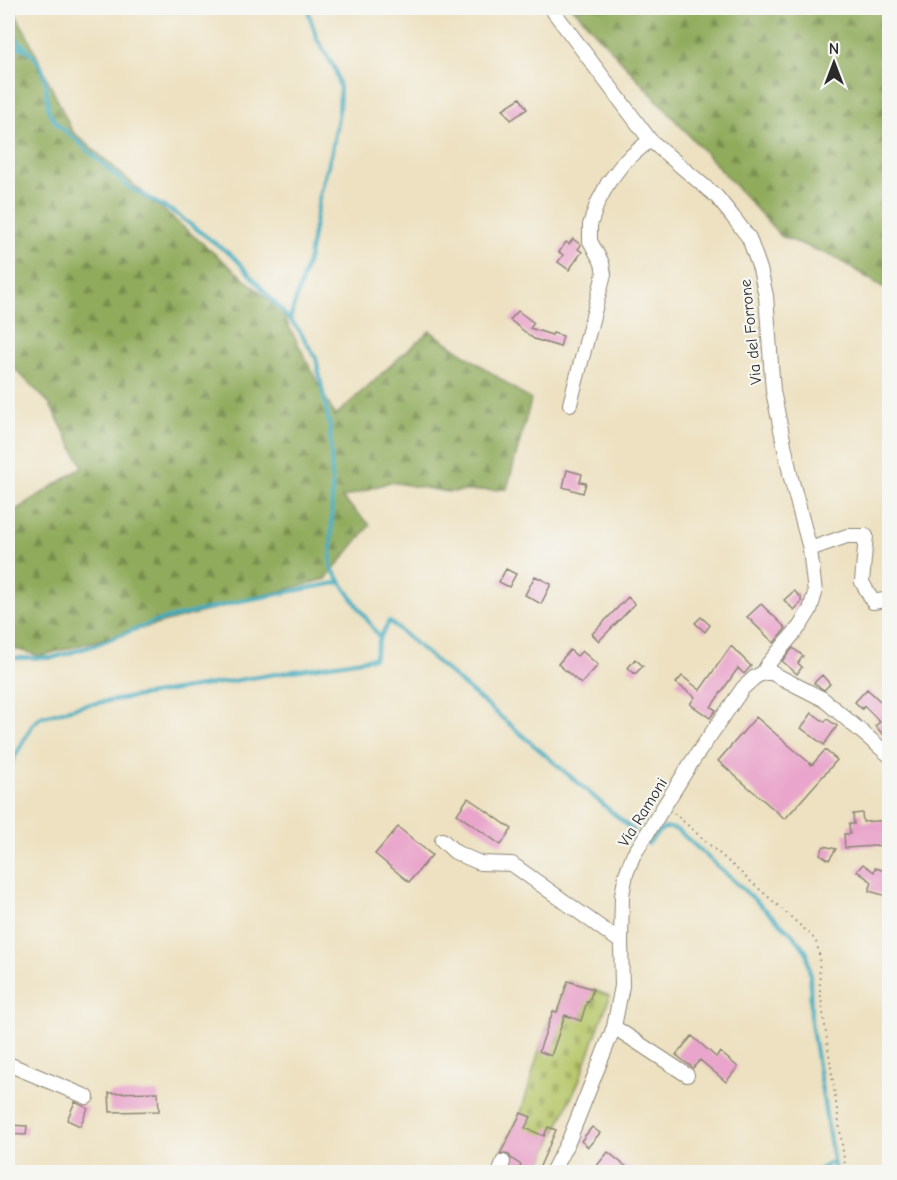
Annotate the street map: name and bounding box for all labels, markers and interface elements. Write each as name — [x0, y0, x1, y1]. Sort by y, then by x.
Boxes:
north arrow — [804, 33, 864, 93]
text: N — [829, 40, 839, 58]
street label: Via del Forrone — [737, 278, 765, 385]
street label: Via Ramoni — [615, 775, 671, 850]

